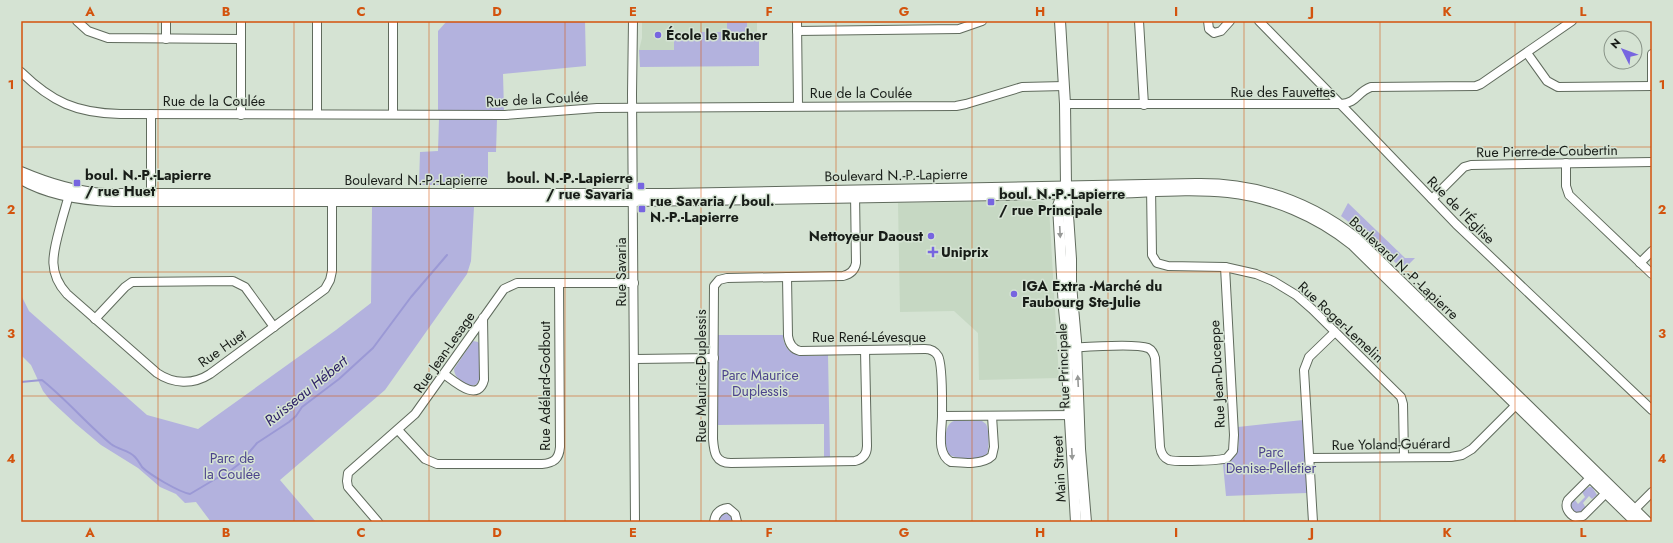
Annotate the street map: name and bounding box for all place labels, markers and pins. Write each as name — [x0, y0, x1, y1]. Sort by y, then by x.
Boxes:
place label: École le Rucher — [666, 25, 768, 45]
marker: École le Rucher — [653, 30, 663, 40]
place label: boul. N.-P.-Lapierre / rue Huet — [85, 165, 211, 201]
place label: boul. N.-P.-Lapierre / rue Savaria — [507, 168, 633, 204]
marker: boul. N.-P.-Lapierre / rue Huet — [72, 178, 82, 188]
marker: boul. N.-P.-Lapierre / rue Savaria — [636, 181, 646, 191]
place label: boul. N.-P.-Lapierre / rue Principale — [999, 184, 1125, 220]
place label: rue Savaria / boul. N.-P.-Lapierre — [650, 191, 775, 227]
marker: boul. N.-P.-Lapierre / rue Principale — [986, 197, 996, 207]
marker: rue Savaria / boul. N.-P.-Lapierre — [637, 204, 647, 214]
place label: Nettoyeur Daoust — [809, 226, 924, 246]
marker: Nettoyeur Daoust — [926, 231, 936, 241]
place label: Uniprix — [941, 242, 989, 262]
marker: Uniprix — [928, 247, 938, 257]
place label: IGA Extra -Marché du Faubourg Ste-Julie — [1022, 276, 1162, 312]
marker: IGA Extra -Marché du Faubourg Ste-Julie — [1009, 289, 1019, 299]

